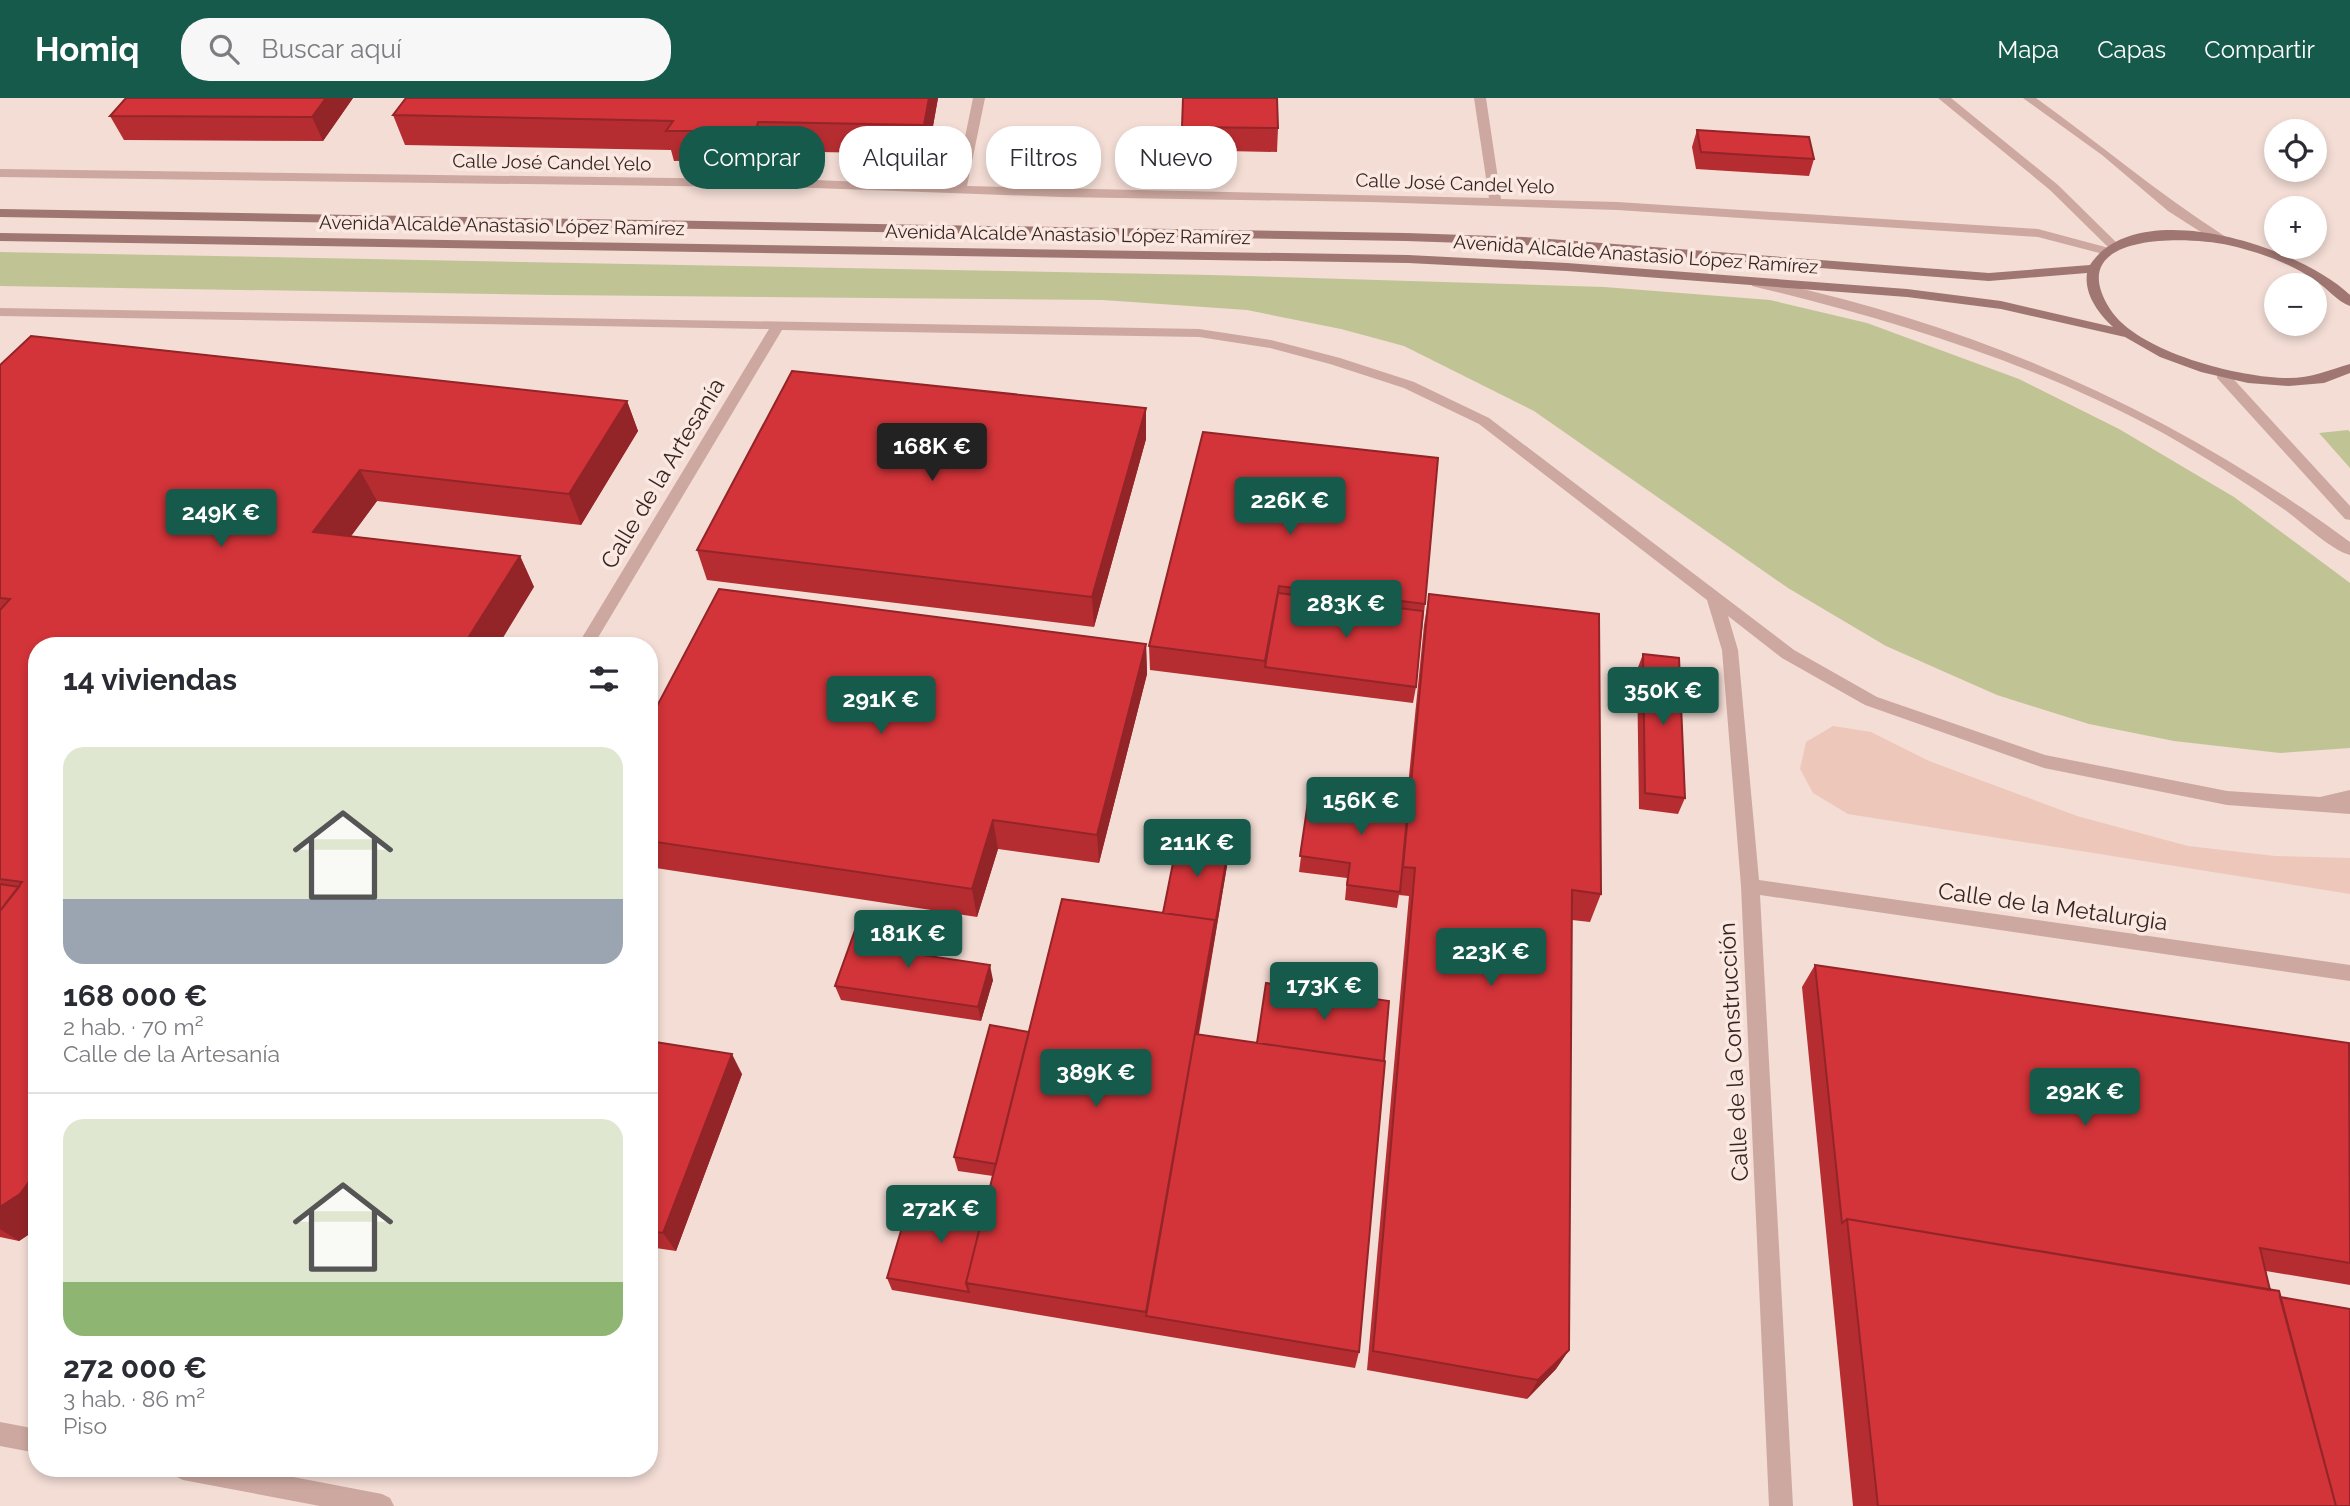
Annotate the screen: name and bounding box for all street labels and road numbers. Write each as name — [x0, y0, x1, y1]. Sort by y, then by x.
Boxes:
street label: Calle José Candel Yelo — [452, 149, 652, 175]
street label: Calle José Candel Yelo — [1355, 169, 1555, 197]
street label: Avenida Alcalde Anastasio López Ramírez — [319, 211, 685, 239]
street label: Avenida Alcalde Anastasio López Ramírez — [885, 220, 1251, 248]
street label: Avenida Alcalde Anastasio López Ramírez — [1453, 230, 1819, 278]
street label: Calle de la Artesanía — [595, 373, 729, 573]
street label: Calle de la Metalurgia — [1936, 877, 2170, 935]
street label: Calle de la Construcción — [1713, 922, 1753, 1182]

